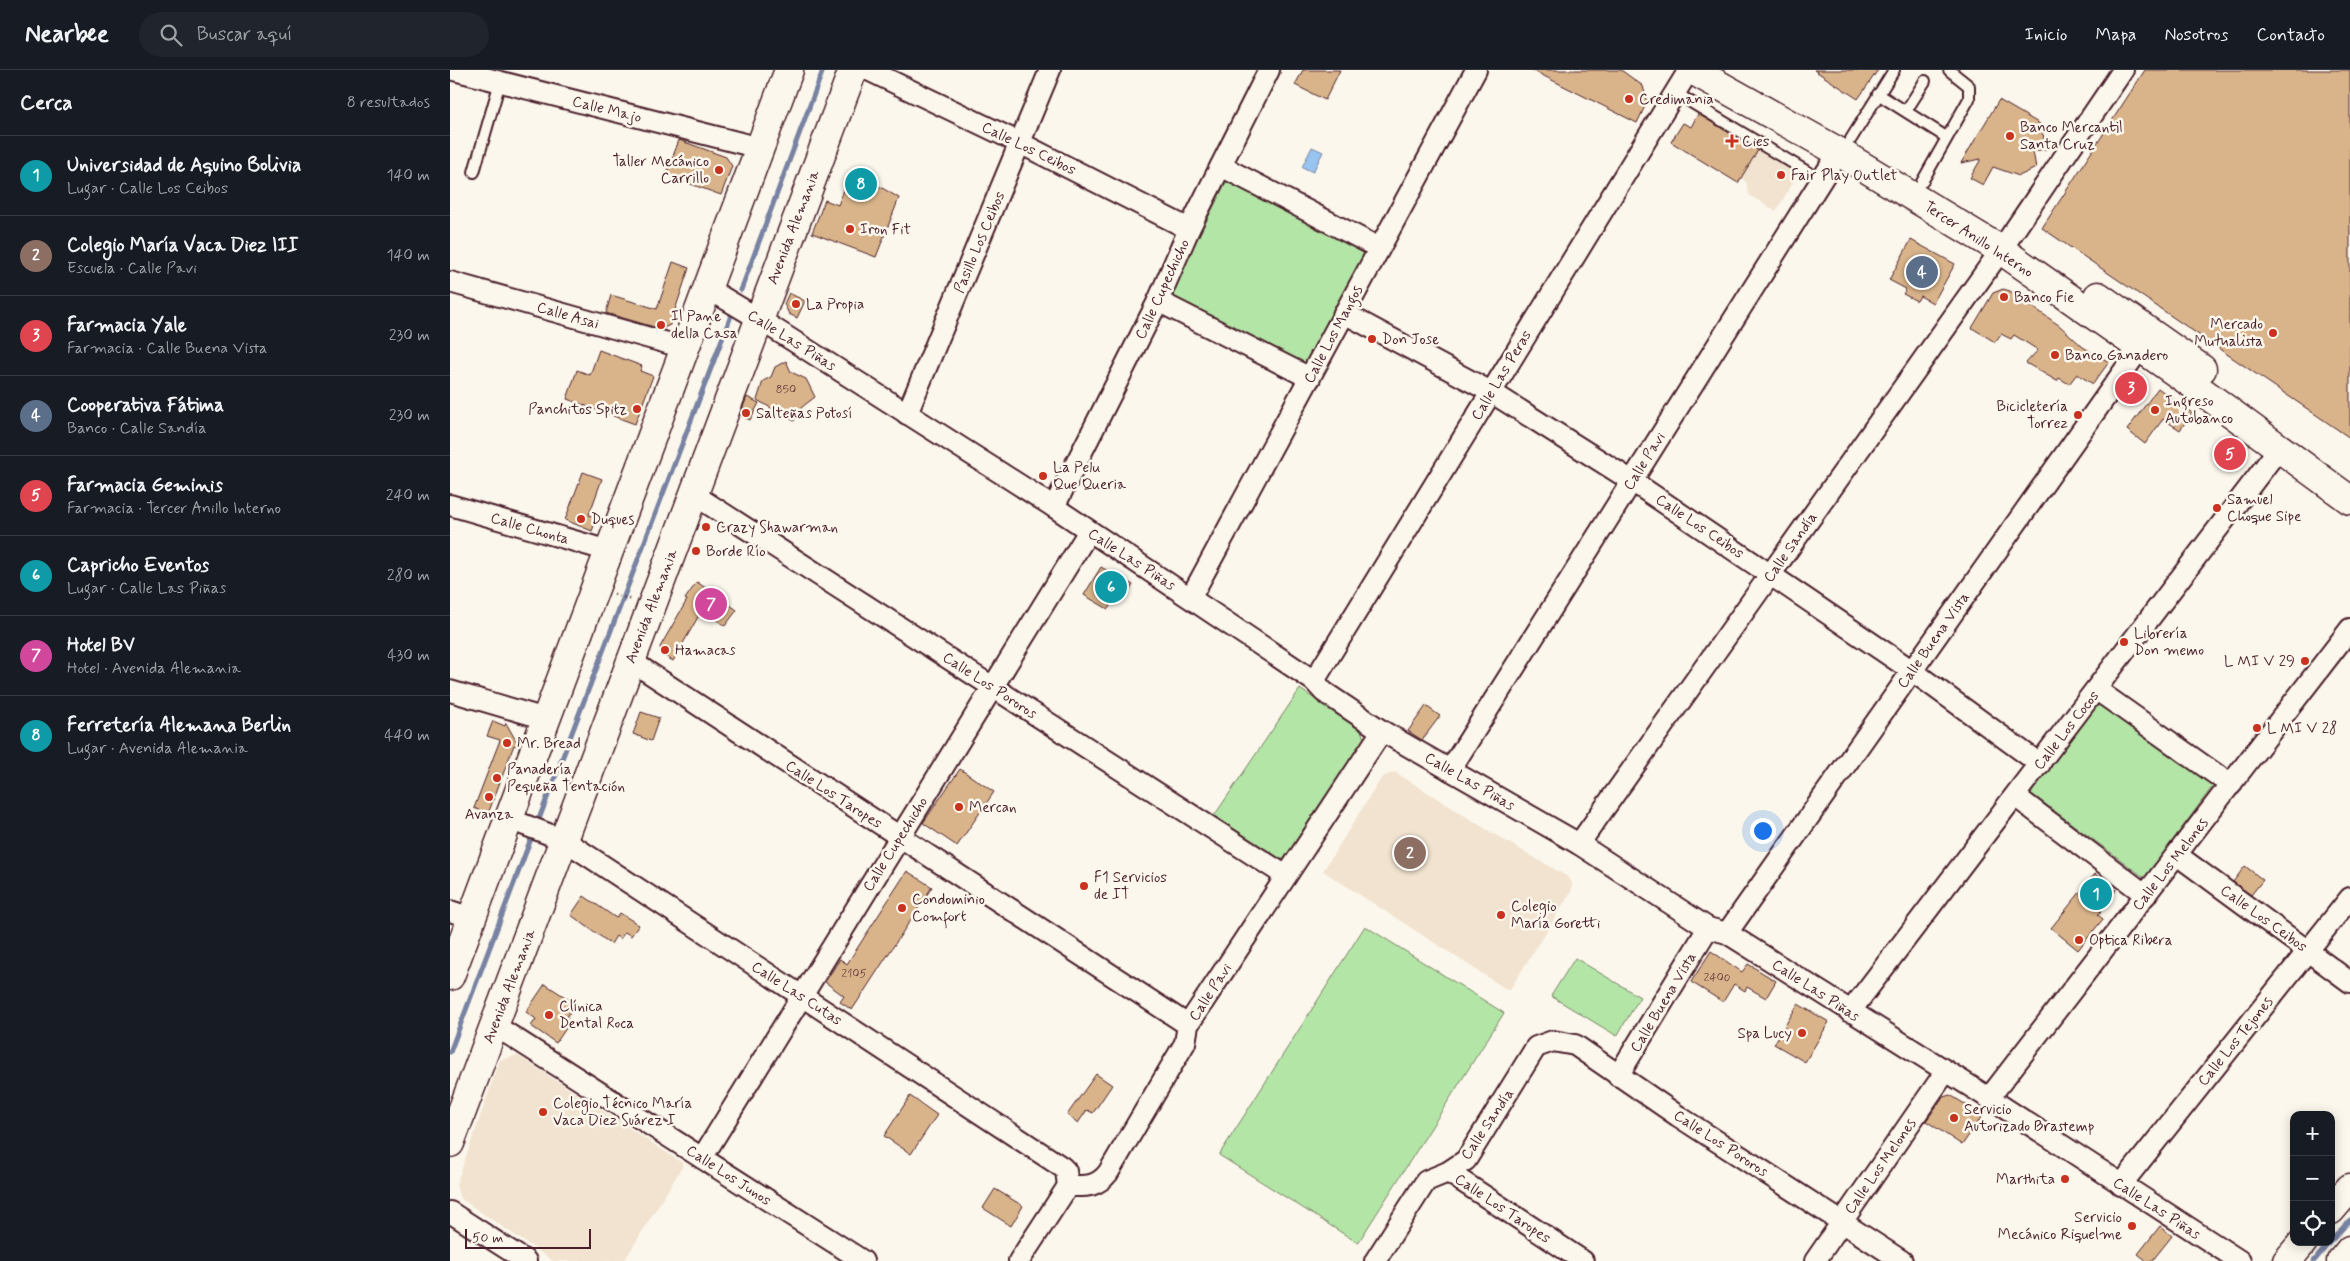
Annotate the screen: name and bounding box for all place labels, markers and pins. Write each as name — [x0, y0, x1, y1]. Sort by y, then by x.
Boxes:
place label: Credimania — [1639, 90, 1714, 110]
marker: Credimania — [1623, 93, 1635, 105]
place label: Banco Mercantil Santa Cruz — [2020, 118, 2123, 155]
marker: Banco Mercantil Santa Cruz — [2004, 130, 2016, 142]
place label: Cies — [1742, 132, 1770, 152]
marker: Cies — [1726, 135, 1738, 147]
place label: Taller Mecánico Carrillo — [612, 152, 709, 189]
marker: Taller Mecánico Carrillo — [713, 164, 725, 176]
pin: 8 — [845, 165, 877, 203]
place label: Fair Play Outlet — [1791, 166, 1897, 186]
marker: Fair Play Outlet — [1775, 169, 1787, 181]
place label: Iron Fit — [860, 220, 911, 240]
marker: Iron Fit — [844, 223, 856, 235]
pin: 4 — [1906, 253, 1938, 291]
place label: Banco Fie — [2014, 288, 2074, 308]
marker: Banco Fie — [1998, 291, 2010, 303]
place label: La Propia — [806, 295, 864, 315]
marker: La Propia — [790, 298, 802, 310]
place label: Il Pane della Casa — [671, 307, 738, 344]
place label: Mercado Mutualista — [2194, 315, 2263, 352]
marker: Il Pane della Casa — [655, 319, 667, 331]
marker: Mercado Mutualista — [2267, 327, 2279, 339]
place label: Don Jose — [1382, 330, 1439, 350]
marker: Don Jose — [1366, 333, 1378, 345]
place label: Banco Ganadero — [2065, 346, 2168, 366]
marker: Banco Ganadero — [2049, 349, 2061, 361]
pin: 3 — [2115, 369, 2147, 407]
place label: Ingreso Autobanco — [2165, 392, 2233, 429]
place label: Bicicletería Torrez — [1996, 397, 2068, 434]
place label: Panchitos Spitz — [528, 400, 627, 420]
marker: Panchitos Spitz — [631, 403, 643, 415]
place label: Salteñas Potosí — [756, 404, 852, 424]
marker: Ingreso Autobanco — [2149, 404, 2161, 416]
marker: Salteñas Potosí — [740, 407, 752, 419]
marker: Bicicletería Torrez — [2072, 409, 2084, 421]
pin: 5 — [2214, 435, 2246, 473]
place label: La Pelu Que Queria — [1053, 458, 1127, 495]
marker: La Pelu Que Queria — [1037, 470, 1049, 482]
place label: Samuel Choque Sipe — [2227, 490, 2301, 527]
marker: Samuel Choque Sipe — [2211, 502, 2223, 514]
place label: Duques — [591, 510, 635, 530]
marker: Duques — [575, 513, 587, 525]
place label: Crazy Shawarman — [716, 518, 838, 538]
marker: Crazy Shawarman — [700, 521, 712, 533]
place label: Borde Río — [706, 542, 766, 562]
marker: Borde Río — [690, 545, 702, 557]
pin: 6 — [1095, 568, 1127, 606]
pin: 7 — [695, 585, 727, 623]
place label: Librería Don memo — [2134, 624, 2204, 661]
marker: Librería Don memo — [2118, 636, 2130, 648]
place label: Hamacas — [675, 641, 736, 661]
marker: Hamacas — [659, 644, 671, 656]
place label: L MI V 29 — [2224, 652, 2295, 672]
marker: L MI V 29 — [2299, 655, 2311, 667]
place label: L MI V 28 — [2267, 719, 2337, 739]
marker: L MI V 28 — [2251, 722, 2263, 734]
place label: Mr. Bread — [517, 734, 581, 754]
marker: Mr. Bread — [501, 737, 513, 749]
place label: Panadería Pequeña Tentación — [507, 760, 625, 797]
marker: Panadería Pequeña Tentación — [491, 772, 503, 784]
marker: Avanza — [483, 791, 495, 803]
place label: Mercan — [969, 798, 1016, 818]
marker: Mercan — [953, 801, 965, 813]
place label: Avanza — [465, 805, 514, 825]
pin: 2 — [1394, 834, 1426, 872]
place label: F1 Servicios de IT — [1094, 868, 1167, 905]
pin: 1 — [2080, 875, 2112, 913]
marker: F1 Servicios de IT — [1078, 880, 1090, 892]
place label: Condominio Comfort — [912, 890, 985, 929]
place label: Colegio María Goretti — [1511, 897, 1601, 934]
marker: Condominio Comfort — [896, 902, 908, 914]
marker: Colegio María Goretti — [1495, 909, 1507, 921]
place label: Optica Ribera — [2089, 931, 2173, 951]
marker: Optica Ribera — [2073, 934, 2085, 946]
place label: Clínica Dental Roca — [559, 997, 634, 1034]
marker: Clínica Dental Roca — [543, 1009, 555, 1021]
place label: Spa Lucy — [1737, 1024, 1792, 1044]
marker: Spa Lucy — [1796, 1027, 1808, 1039]
place label: Colegio Técnico María Vaca Diez Suárez I — [553, 1094, 692, 1131]
place label: Servicio Autorizado Brastemp — [1964, 1100, 2094, 1137]
marker: Colegio Técnico María Vaca Diez Suárez I — [537, 1106, 549, 1118]
marker: Servicio Autorizado Brastemp — [1948, 1112, 1960, 1124]
place label: Marthita — [1996, 1170, 2055, 1190]
marker: Marthita — [2059, 1173, 2071, 1185]
place label: Servicio Mecánico Riquelme — [1998, 1208, 2122, 1245]
marker: Servicio Mecánico Riquelme — [2126, 1220, 2138, 1232]

